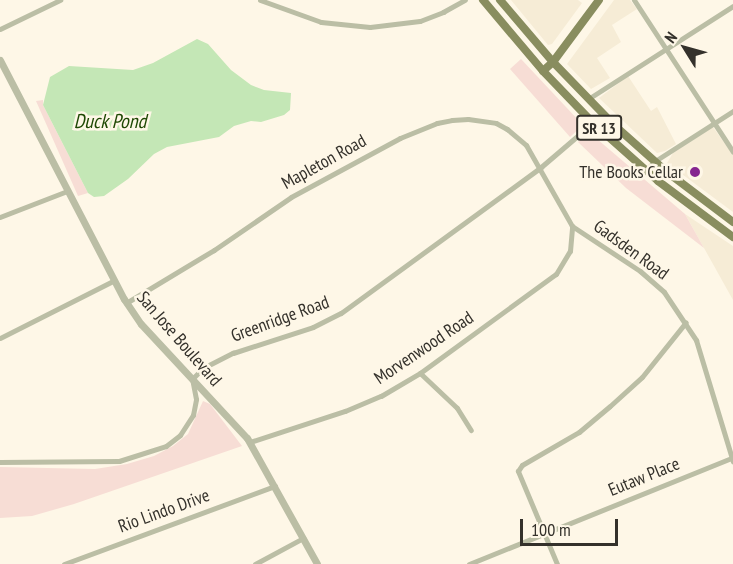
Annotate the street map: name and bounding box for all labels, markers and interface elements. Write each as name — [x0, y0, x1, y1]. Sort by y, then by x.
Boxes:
north arrow — [655, 18, 715, 78]
text: N — [660, 28, 681, 47]
water label: Duck Pond — [74, 109, 146, 133]
road number: SR 13 — [575, 115, 623, 141]
street label: Mapleton Road — [278, 130, 370, 194]
place label: The Books Cellar — [579, 161, 683, 183]
marker: The Books Cellar — [688, 165, 702, 179]
street label: Gadsden Road — [589, 216, 673, 284]
street label: San Jose Boulevard — [132, 287, 226, 391]
street label: Greenridge Road — [228, 291, 332, 347]
street label: Morvenwood Road — [370, 307, 478, 389]
street label: Eutaw Place — [605, 453, 683, 501]
street label: Rio Lindo Drive — [115, 485, 213, 537]
scale bar — [523, 507, 620, 545]
text: 100 m — [531, 518, 571, 541]

